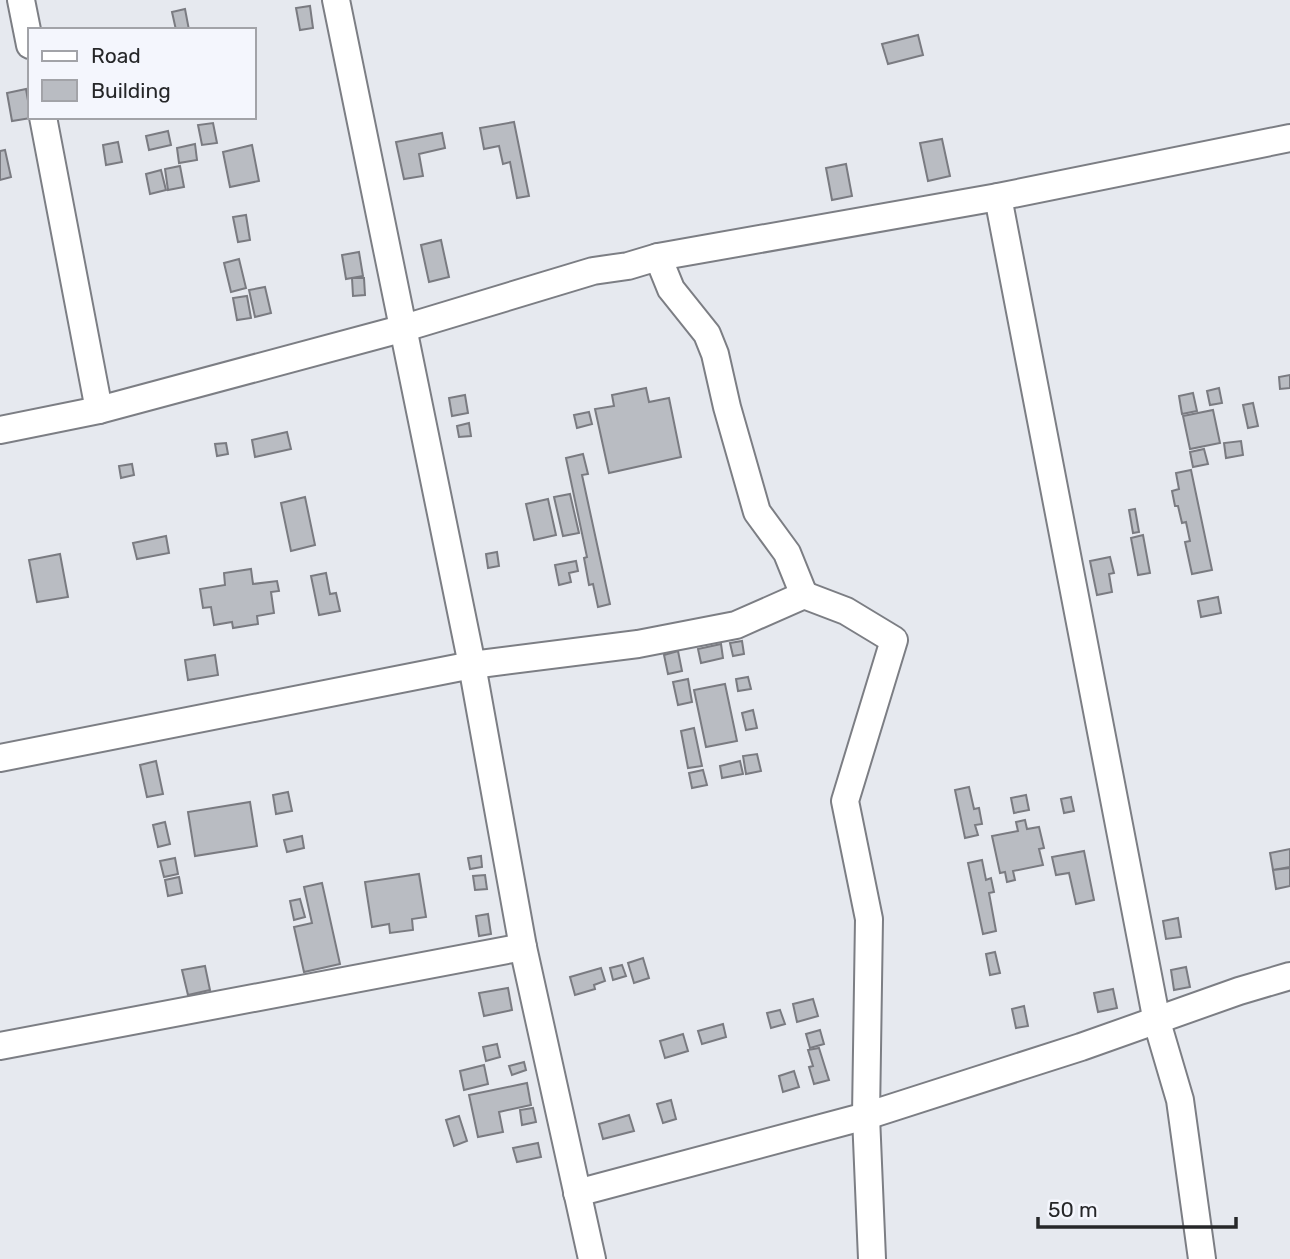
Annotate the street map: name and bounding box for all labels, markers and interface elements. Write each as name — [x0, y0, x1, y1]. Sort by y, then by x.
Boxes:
legend — [28, 28, 256, 119]
text: Road — [91, 43, 141, 68]
text: Building — [91, 78, 171, 103]
scale bar — [1038, 1186, 1236, 1230]
text: 50 m — [1048, 1197, 1098, 1222]

